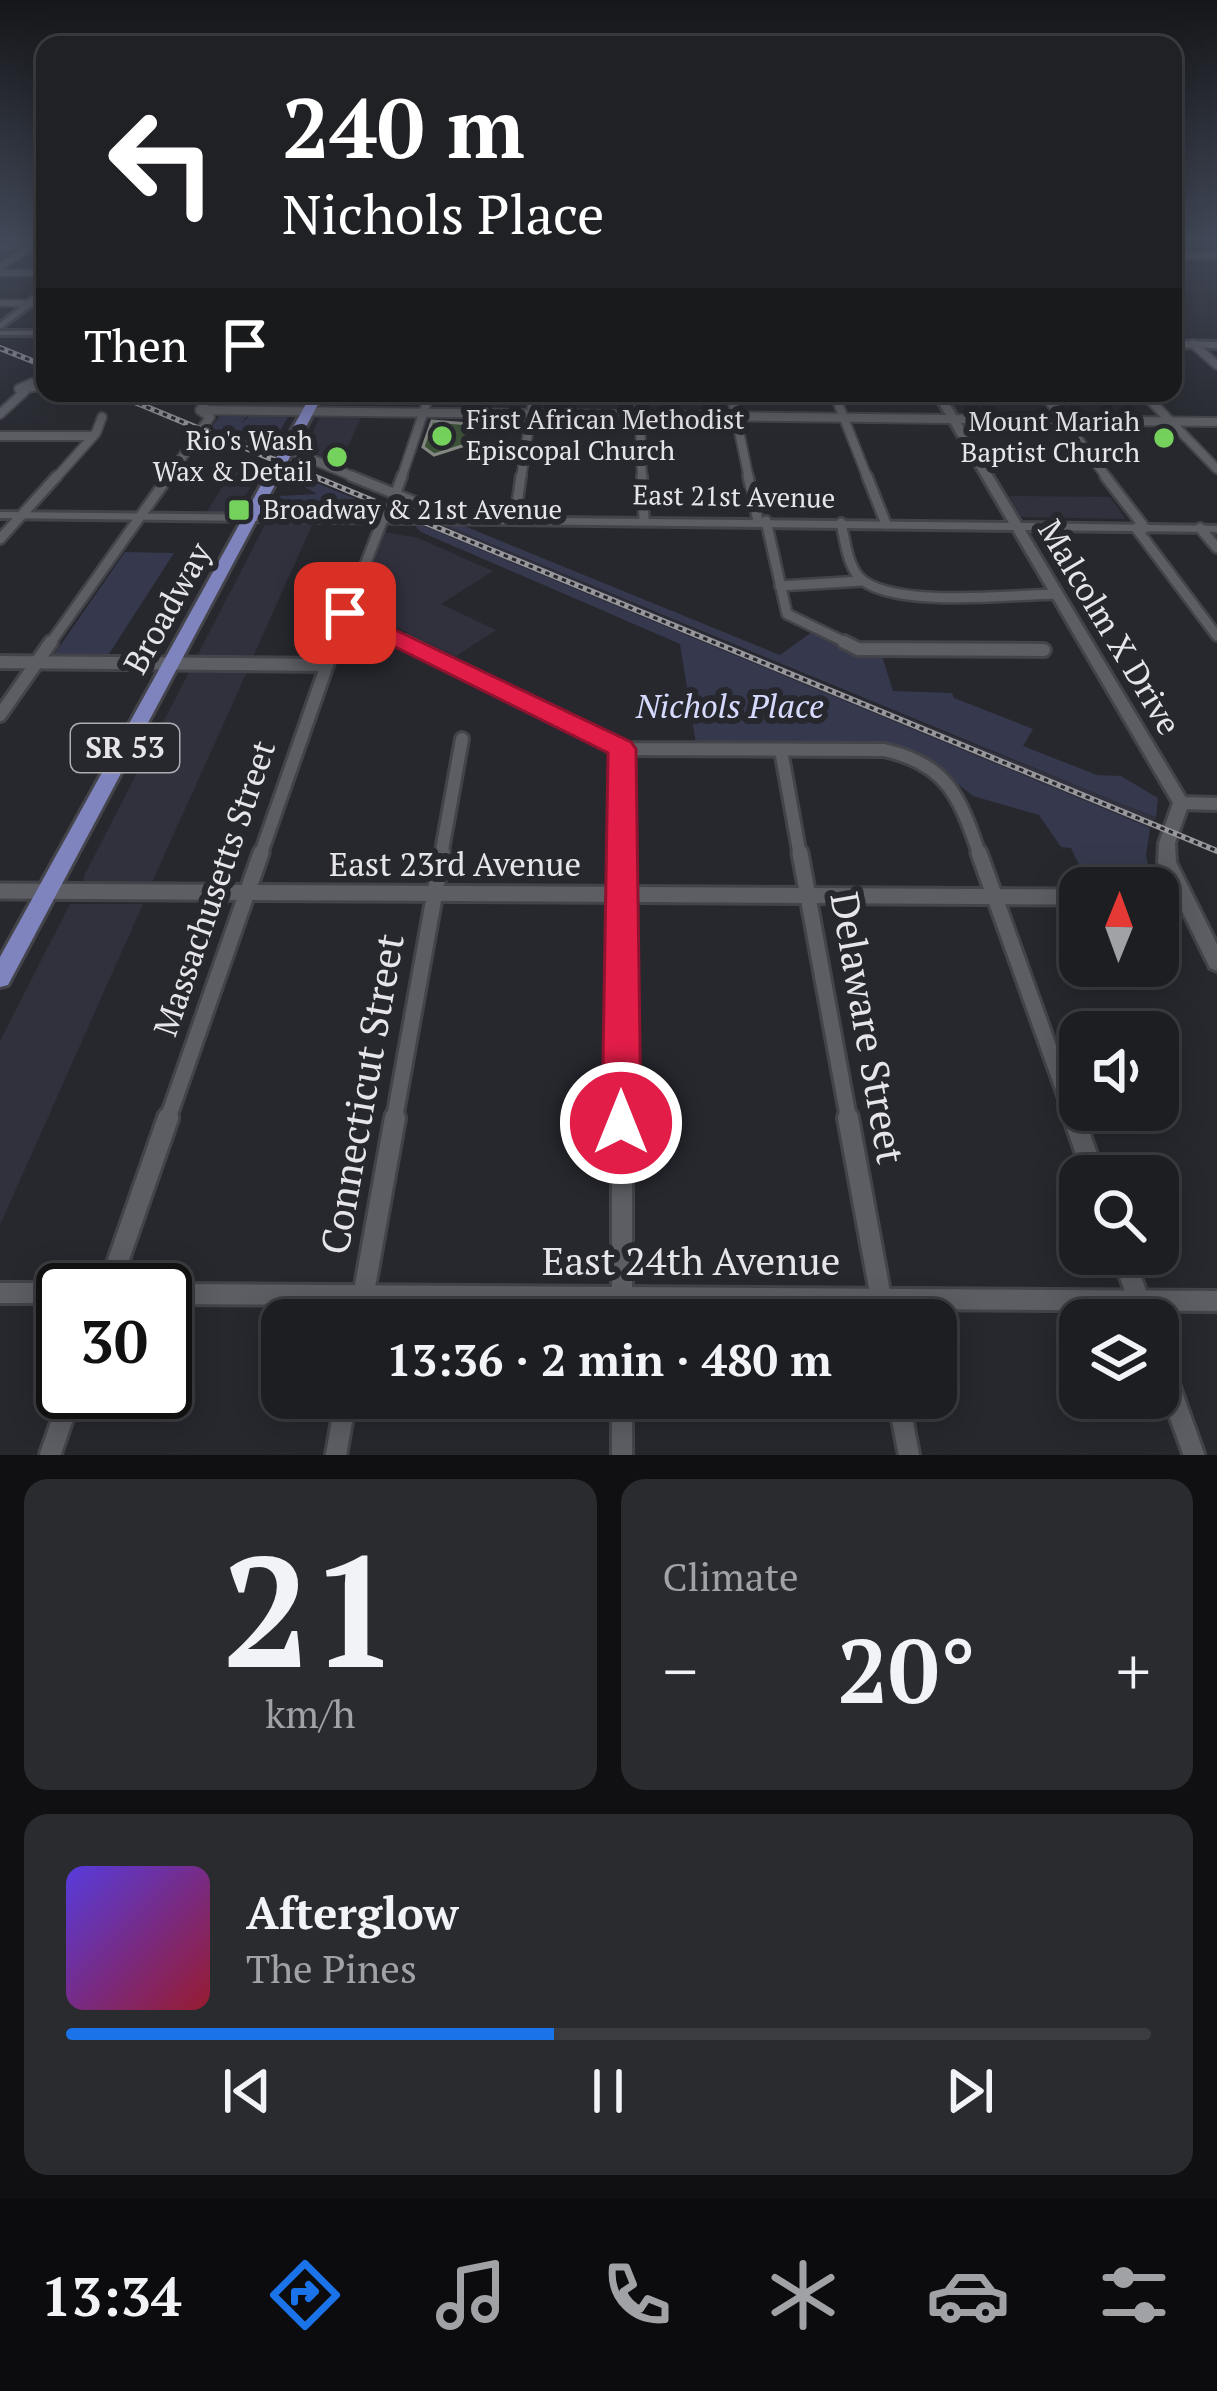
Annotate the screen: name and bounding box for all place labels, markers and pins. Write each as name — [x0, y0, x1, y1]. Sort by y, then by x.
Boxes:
place label: First African Methodist Episcopal Church — [466, 401, 745, 468]
place label: Mount Mariah Baptist Church — [961, 403, 1140, 470]
place label: Rio's Wash Wax & Detail — [153, 422, 313, 489]
marker: First African Methodist Episcopal Church — [429, 423, 455, 449]
marker: Mount Mariah Baptist Church — [1151, 425, 1177, 451]
marker: Rio's Wash Wax & Detail — [324, 444, 350, 470]
place label: Broadway & 21st Avenue — [263, 491, 562, 527]
marker: Broadway & 21st Avenue — [226, 497, 252, 523]
pin — [294, 562, 396, 664]

